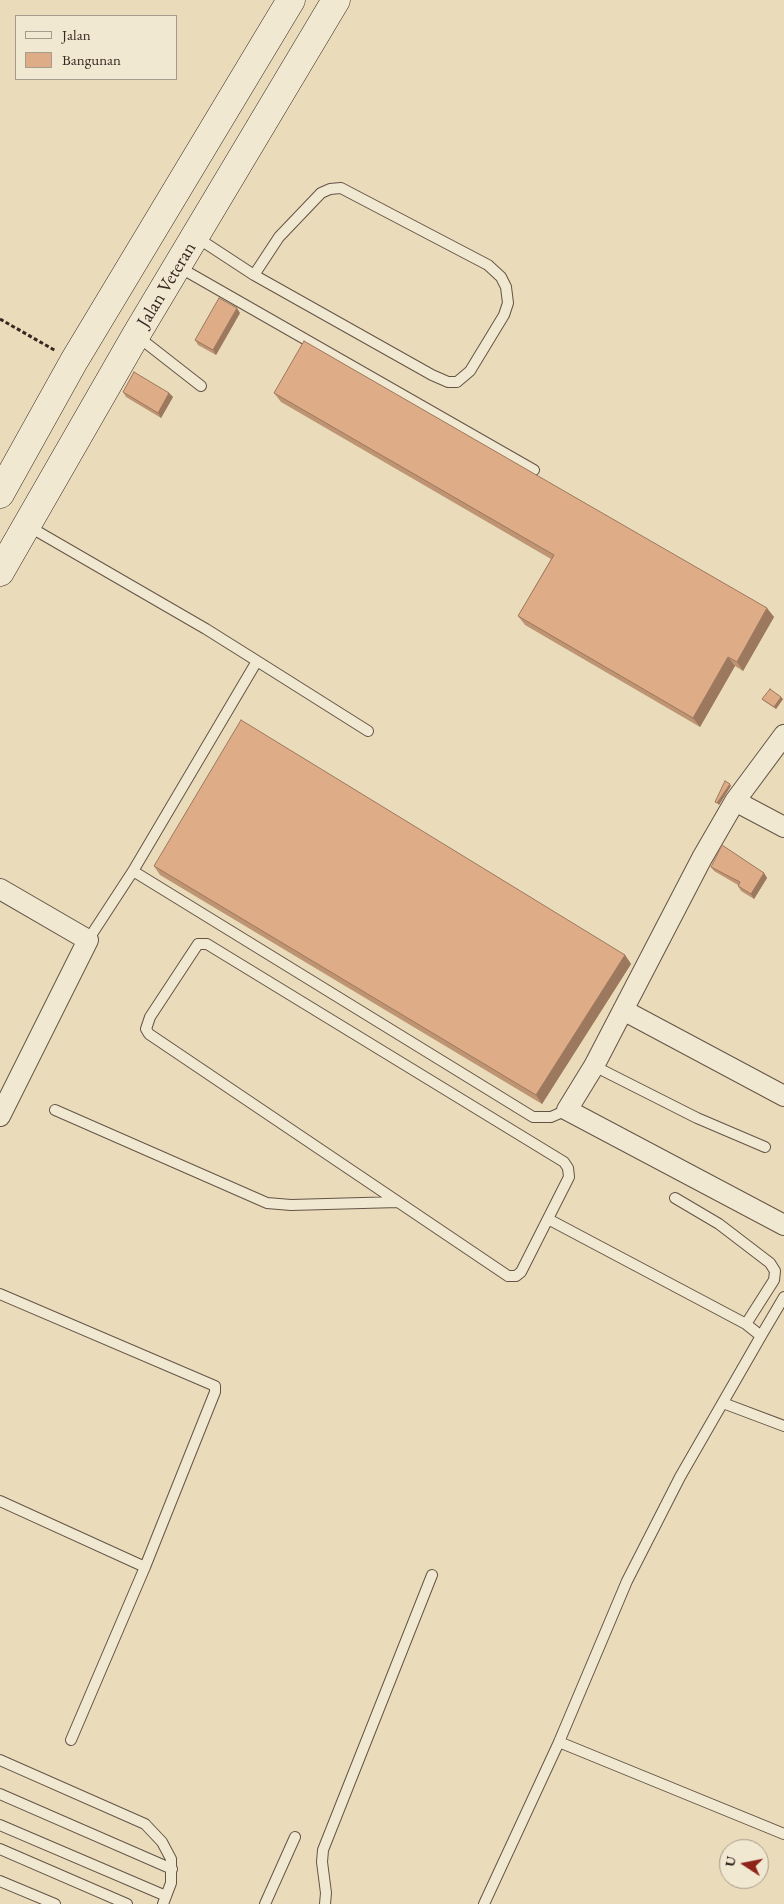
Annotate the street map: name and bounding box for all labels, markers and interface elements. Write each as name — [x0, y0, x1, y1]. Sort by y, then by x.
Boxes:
legend — [15, 15, 178, 80]
text: Jalan — [62, 25, 91, 44]
text: Bangunan — [62, 50, 121, 69]
street label: Jalan Veteran — [133, 238, 201, 332]
north arrow — [719, 1839, 769, 1889]
text: U — [720, 1854, 740, 1868]

